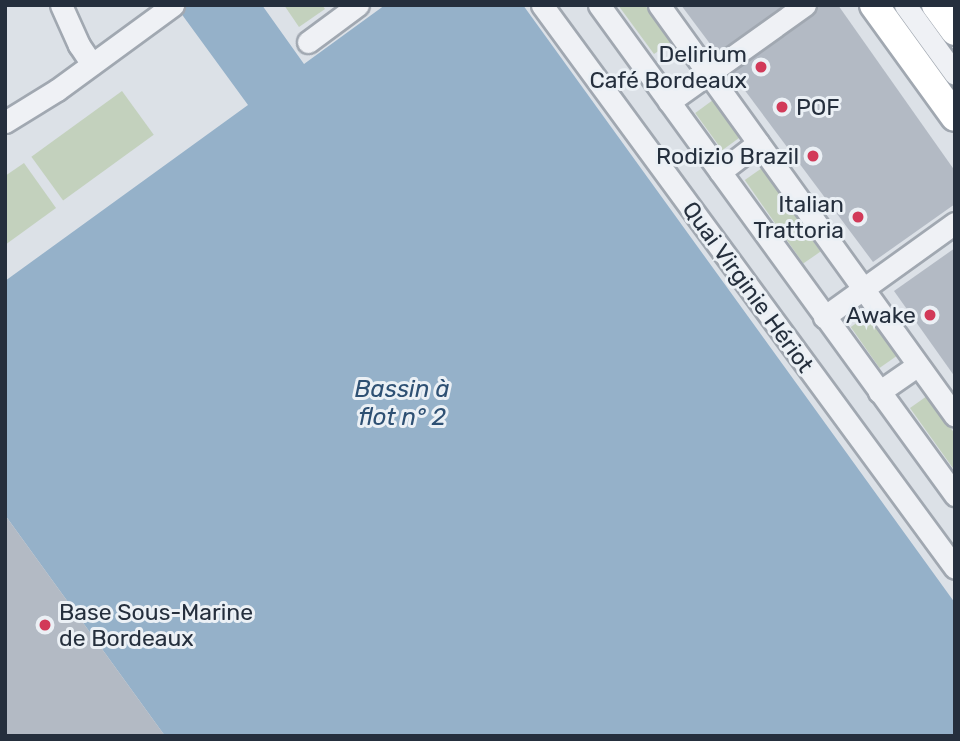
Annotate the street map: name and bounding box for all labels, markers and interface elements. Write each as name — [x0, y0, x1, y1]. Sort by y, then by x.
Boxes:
place label: Delirium Café Bordeaux — [589, 40, 747, 94]
marker: Delirium Café Bordeaux — [753, 59, 769, 75]
place label: POF — [796, 93, 840, 121]
marker: POF — [774, 99, 790, 115]
place label: Rodizio Brazil — [656, 142, 799, 170]
marker: Rodizio Brazil — [805, 148, 821, 164]
place label: Italian Trattoria — [753, 190, 844, 244]
street label: Quai Virginie Hériot — [676, 196, 820, 378]
marker: Italian Trattoria — [850, 209, 866, 225]
place label: Awake — [846, 301, 916, 329]
marker: Awake — [922, 307, 938, 323]
water label: Bassin à flot n° 2 — [354, 376, 450, 432]
place label: Base Sous-Marine de Bordeaux — [59, 598, 253, 652]
marker: Base Sous-Marine de Bordeaux — [37, 617, 53, 633]

